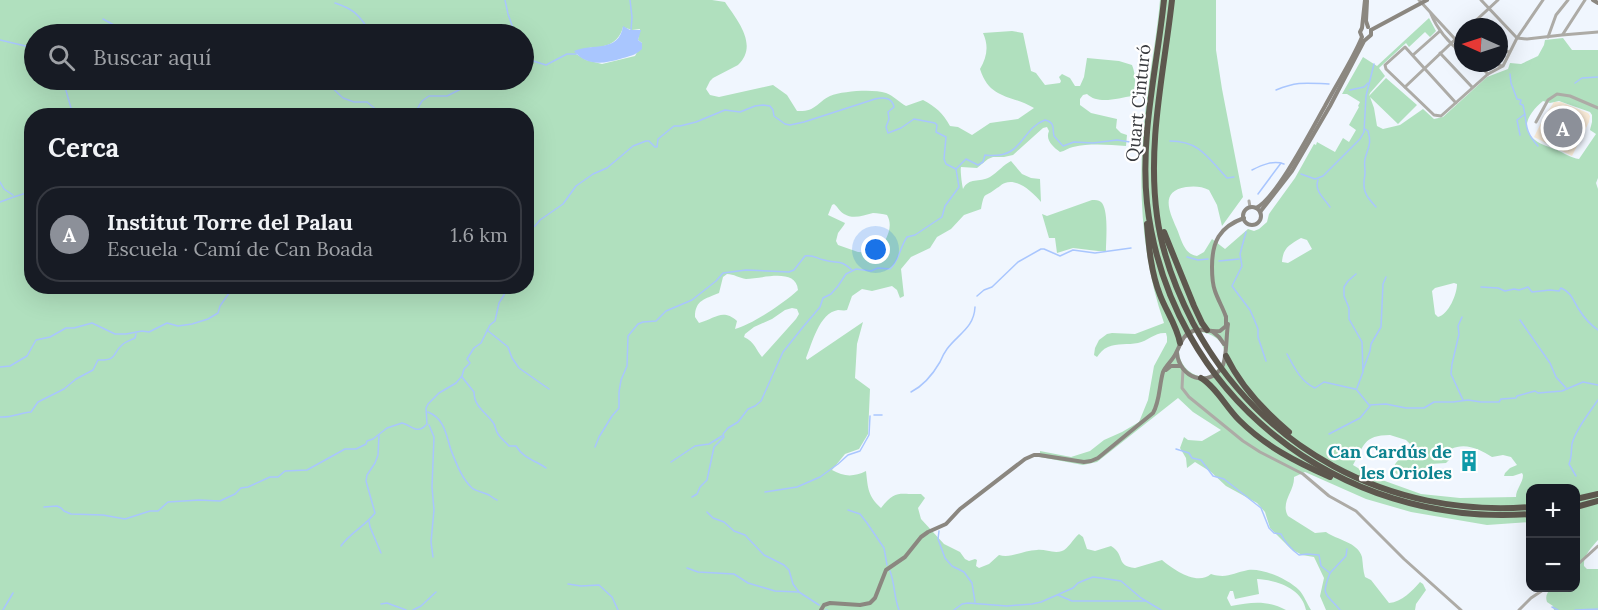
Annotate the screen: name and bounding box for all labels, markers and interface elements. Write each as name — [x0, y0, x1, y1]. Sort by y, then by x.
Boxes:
north arrow — [1454, 18, 1508, 72]
search box — [24, 24, 534, 90]
icon: search — [45, 41, 78, 74]
text: Buscar aquí — [93, 43, 211, 71]
street label: Quart Cinturó — [1120, 43, 1156, 163]
pin: A — [1544, 106, 1582, 150]
text: Cerca — [48, 131, 119, 164]
text: Institut Torre del Palau — [107, 208, 353, 236]
text: A — [63, 222, 76, 247]
text: 1.6 km — [451, 222, 508, 247]
your location — [861, 235, 890, 264]
text: Escuela · Camí de Can Boada — [107, 236, 373, 261]
place label: Can Cardús de les Orioles — [1328, 440, 1452, 484]
building icon: Can Cardús de les Orioles — [1457, 449, 1481, 473]
map controls — [1526, 484, 1580, 592]
button: + — [1526, 484, 1580, 538]
button: − — [1526, 538, 1580, 592]

